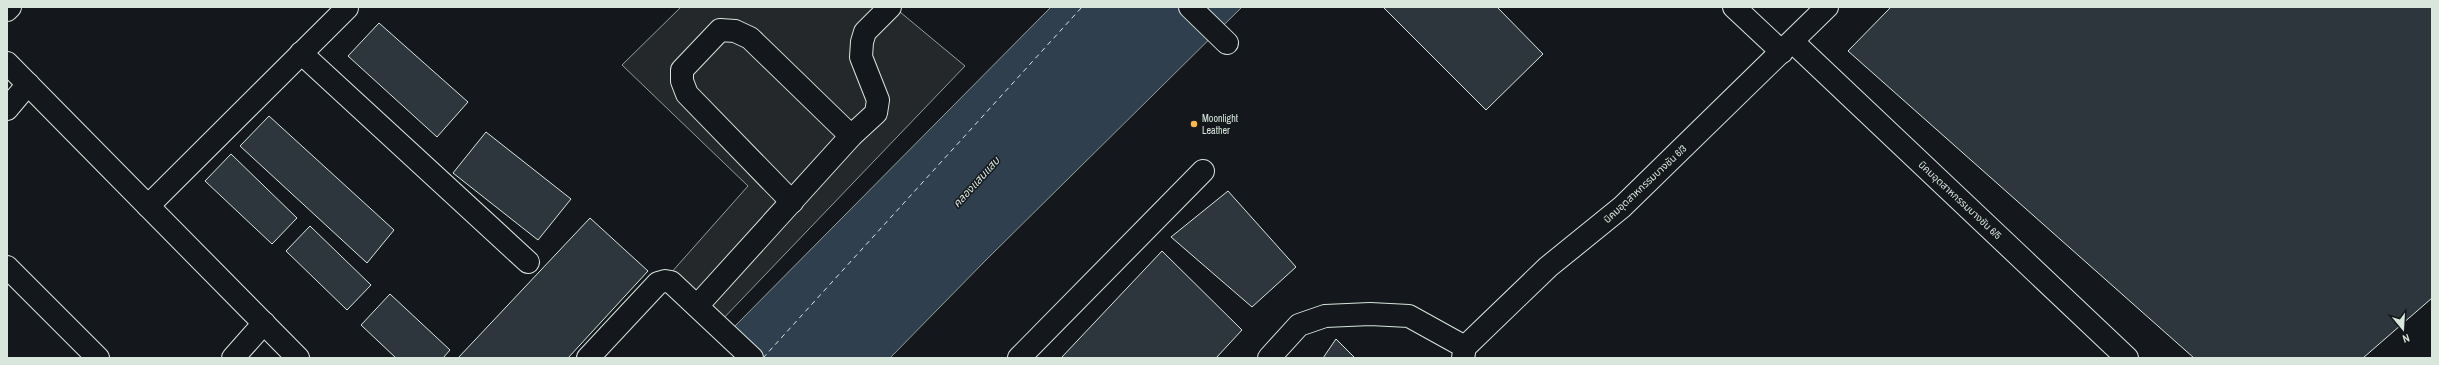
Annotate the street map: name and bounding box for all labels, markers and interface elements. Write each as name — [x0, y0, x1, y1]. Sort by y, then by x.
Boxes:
place label: Moonlight Leather — [1202, 112, 1239, 137]
marker: Moonlight Leather — [1189, 119, 1199, 129]
street label: นิคมอุตสาหกรรมบางชัน 6/3 — [1601, 142, 1690, 226]
water label: คลองแสนแสบ — [950, 153, 1003, 210]
street label: นิคมอุตสาหกรรมบางชัน 6/5 — [1916, 158, 2005, 242]
north arrow — [2383, 309, 2423, 349]
text: N — [2401, 331, 2411, 346]

